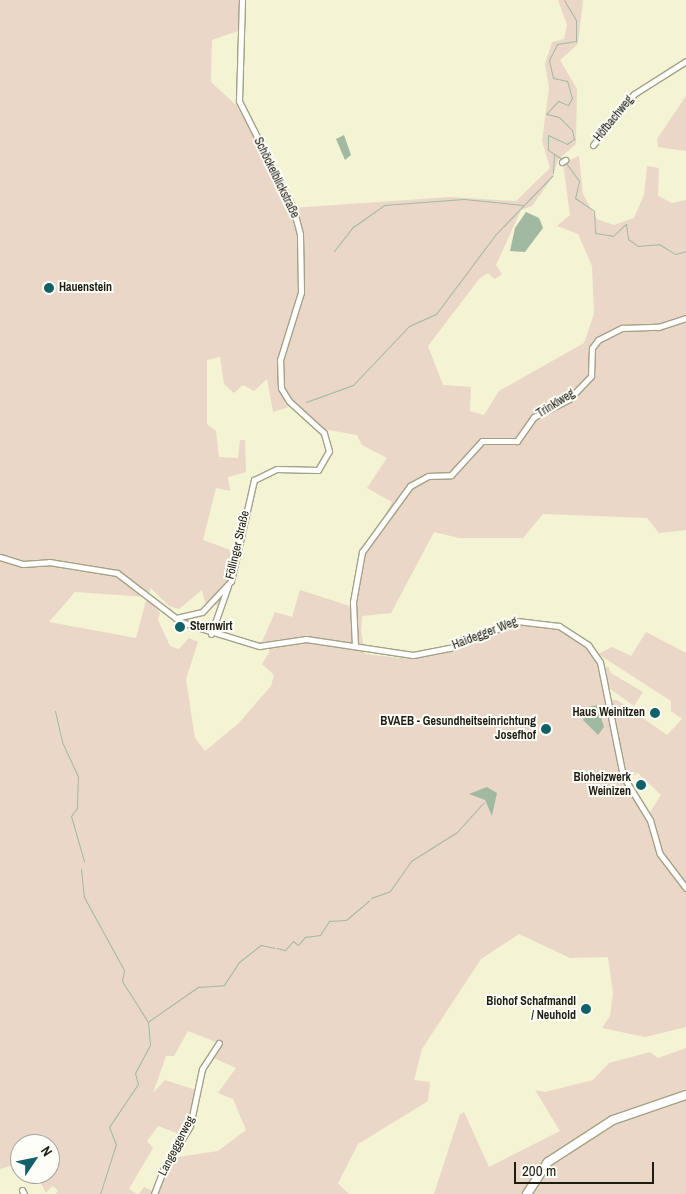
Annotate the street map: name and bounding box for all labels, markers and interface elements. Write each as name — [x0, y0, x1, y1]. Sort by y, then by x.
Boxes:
street label: Höfbachweg — [591, 93, 637, 145]
street label: Schöckelblickstraße — [250, 135, 302, 221]
place label: Hauenstein — [59, 281, 112, 295]
marker: Hauenstein — [43, 282, 55, 294]
street label: Trinklweg — [534, 387, 578, 421]
street label: Föllinger Straße — [223, 509, 253, 581]
street label: Haidegger Weg — [450, 615, 520, 653]
place label: Sternwirt — [190, 620, 233, 634]
marker: Sternwirt — [174, 621, 186, 633]
place label: Haus Weinitzen — [572, 706, 645, 720]
marker: Haus Weinitzen — [649, 707, 661, 719]
place label: BVAEB - Gesundheitseinrichtung Josefhof — [380, 715, 536, 743]
marker: BVAEB - Gesundheitseinrichtung Josefhof — [540, 723, 552, 735]
place label: Bioheizwerk Weinizen — [574, 771, 631, 799]
marker: Bioheizwerk Weinizen — [635, 779, 647, 791]
place label: Biohof Schafmandl / Neuhold — [486, 995, 576, 1023]
marker: Biohof Schafmandl / Neuhold — [580, 1003, 592, 1015]
street label: Langeggerweg — [156, 1114, 198, 1178]
north arrow — [10, 1134, 60, 1184]
text: N — [37, 1143, 56, 1160]
scale bar — [516, 1152, 656, 1184]
text: 200 m — [522, 1160, 556, 1181]

